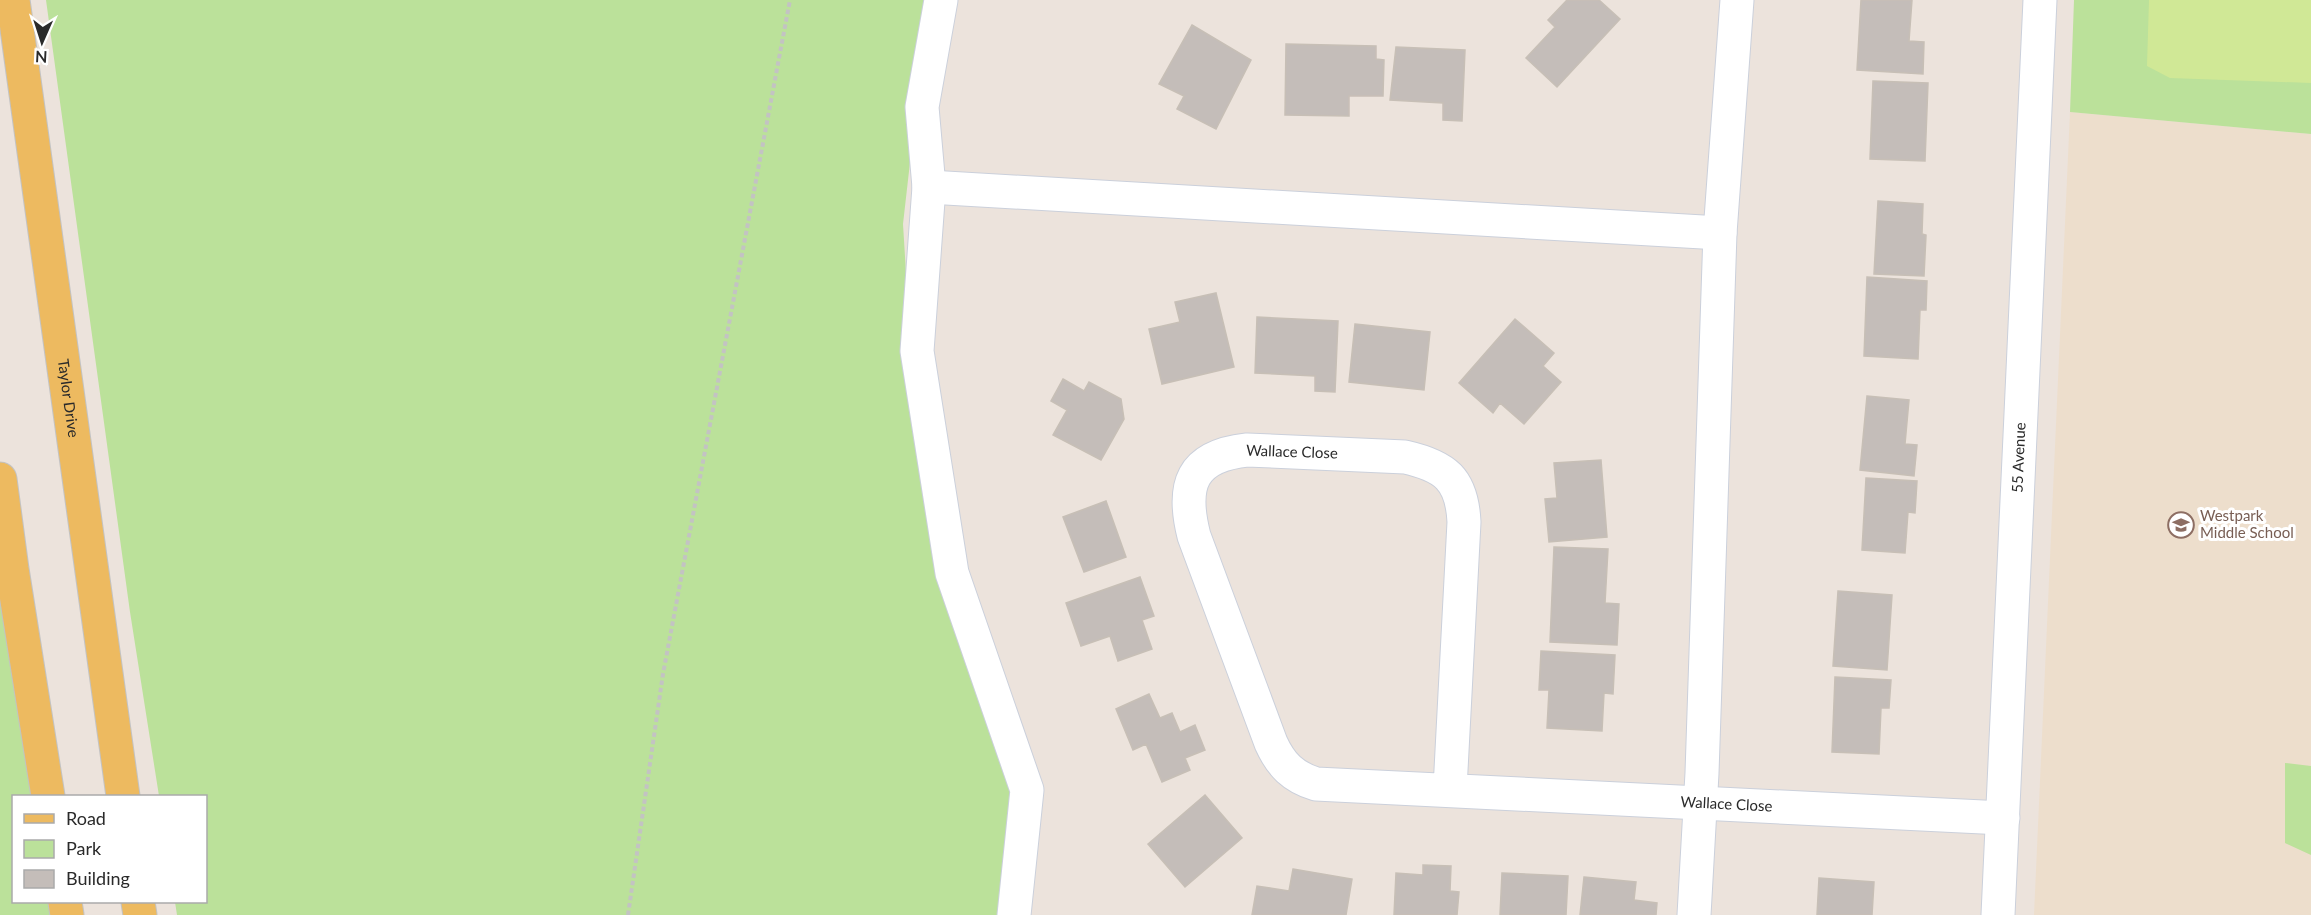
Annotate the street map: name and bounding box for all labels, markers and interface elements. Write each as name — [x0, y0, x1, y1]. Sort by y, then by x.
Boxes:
north arrow — [12, 12, 72, 72]
text: N — [35, 48, 48, 67]
street label: Taylor Drive — [55, 358, 83, 439]
street label: 55 Avenue — [2007, 422, 2029, 493]
street label: Wallace Close — [1246, 440, 1338, 462]
place label: Westpark Middle School — [2200, 506, 2294, 541]
school or university icon: Westpark Middle School — [2166, 510, 2196, 540]
street label: Wallace Close — [1680, 792, 1773, 815]
legend — [12, 795, 207, 903]
text: Road — [66, 807, 106, 829]
text: Park — [66, 837, 102, 859]
text: Building — [66, 867, 130, 889]

